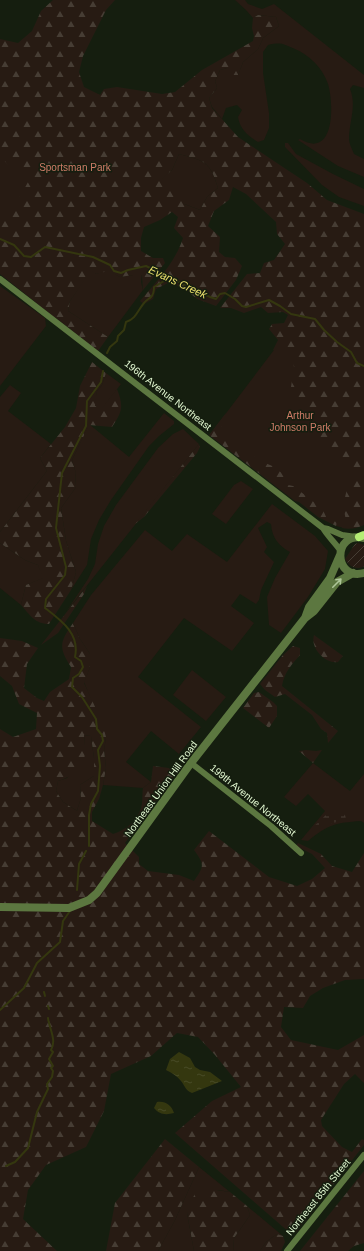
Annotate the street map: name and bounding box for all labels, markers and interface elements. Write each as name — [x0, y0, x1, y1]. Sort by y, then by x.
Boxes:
park label: Sportsman Park — [39, 162, 112, 173]
water label: Evans Creek — [147, 263, 210, 301]
street label: 196th Avenue Northeast — [122, 358, 214, 432]
park label: Arthur Johnson Park — [269, 410, 332, 433]
one-way arrow — [332, 579, 342, 588]
street label: Northeast Union Hill Road — [123, 739, 199, 839]
street label: 199th Avenue Northeast — [208, 762, 298, 838]
street label: Northeast 85th Street — [284, 1156, 352, 1237]

